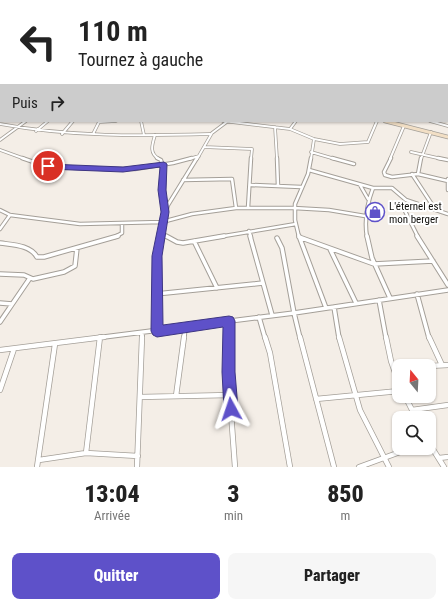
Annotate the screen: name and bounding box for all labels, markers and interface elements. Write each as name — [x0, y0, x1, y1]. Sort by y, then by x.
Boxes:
text: 110 m — [78, 15, 148, 48]
icon: left — [12, 16, 64, 68]
text: Tournez à gauche — [78, 49, 203, 70]
icon: right — [46, 92, 68, 114]
text: Puis — [12, 94, 38, 112]
pin — [31, 149, 65, 183]
icon: arrive — [37, 155, 59, 177]
place label: L'éternel est mon berger — [389, 200, 442, 226]
shop icon: L'éternel est mon berger — [364, 201, 386, 223]
north arrow — [392, 359, 436, 403]
map controls — [392, 359, 436, 455]
position arrow — [210, 388, 252, 430]
button: search — [392, 411, 436, 455]
text: 13:04 — [84, 480, 140, 508]
text: 3 — [227, 480, 240, 508]
text: 850 — [327, 480, 364, 508]
text: Arrivée — [94, 508, 130, 523]
text: min — [224, 508, 243, 523]
text: m — [341, 508, 350, 523]
button: Quitter — [12, 553, 220, 599]
button: Partager — [228, 553, 436, 599]

